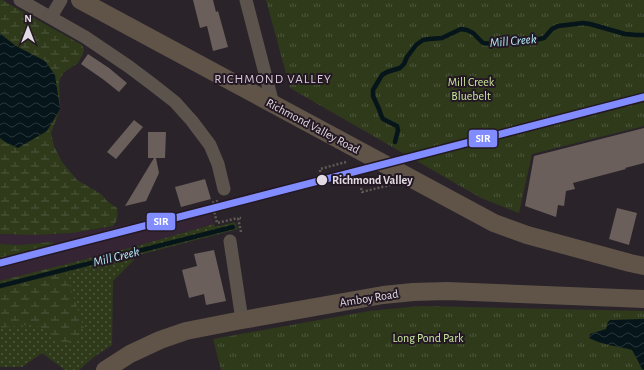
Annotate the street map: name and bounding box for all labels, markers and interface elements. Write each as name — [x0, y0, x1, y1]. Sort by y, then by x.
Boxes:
north arrow — [8, 8, 48, 48]
text: N — [24, 13, 32, 24]
water label: Mill Creek — [489, 33, 537, 50]
district label: RICHMOND VALLEY — [214, 73, 332, 86]
park label: Mill Creek Bluebelt — [448, 76, 495, 102]
street label: Richmond Valley Road — [264, 96, 362, 157]
line badge: SIR — [468, 129, 498, 148]
text: SIR — [475, 133, 491, 144]
marker: Richmond Valley — [315, 173, 329, 187]
place label: Richmond Valley — [332, 174, 413, 187]
line badge: SIR — [146, 212, 176, 231]
text: SIR — [153, 216, 169, 227]
water label: Mill Creek — [92, 245, 141, 269]
street label: Amboy Road — [339, 287, 399, 310]
park label: Long Pond Park — [392, 332, 464, 344]

